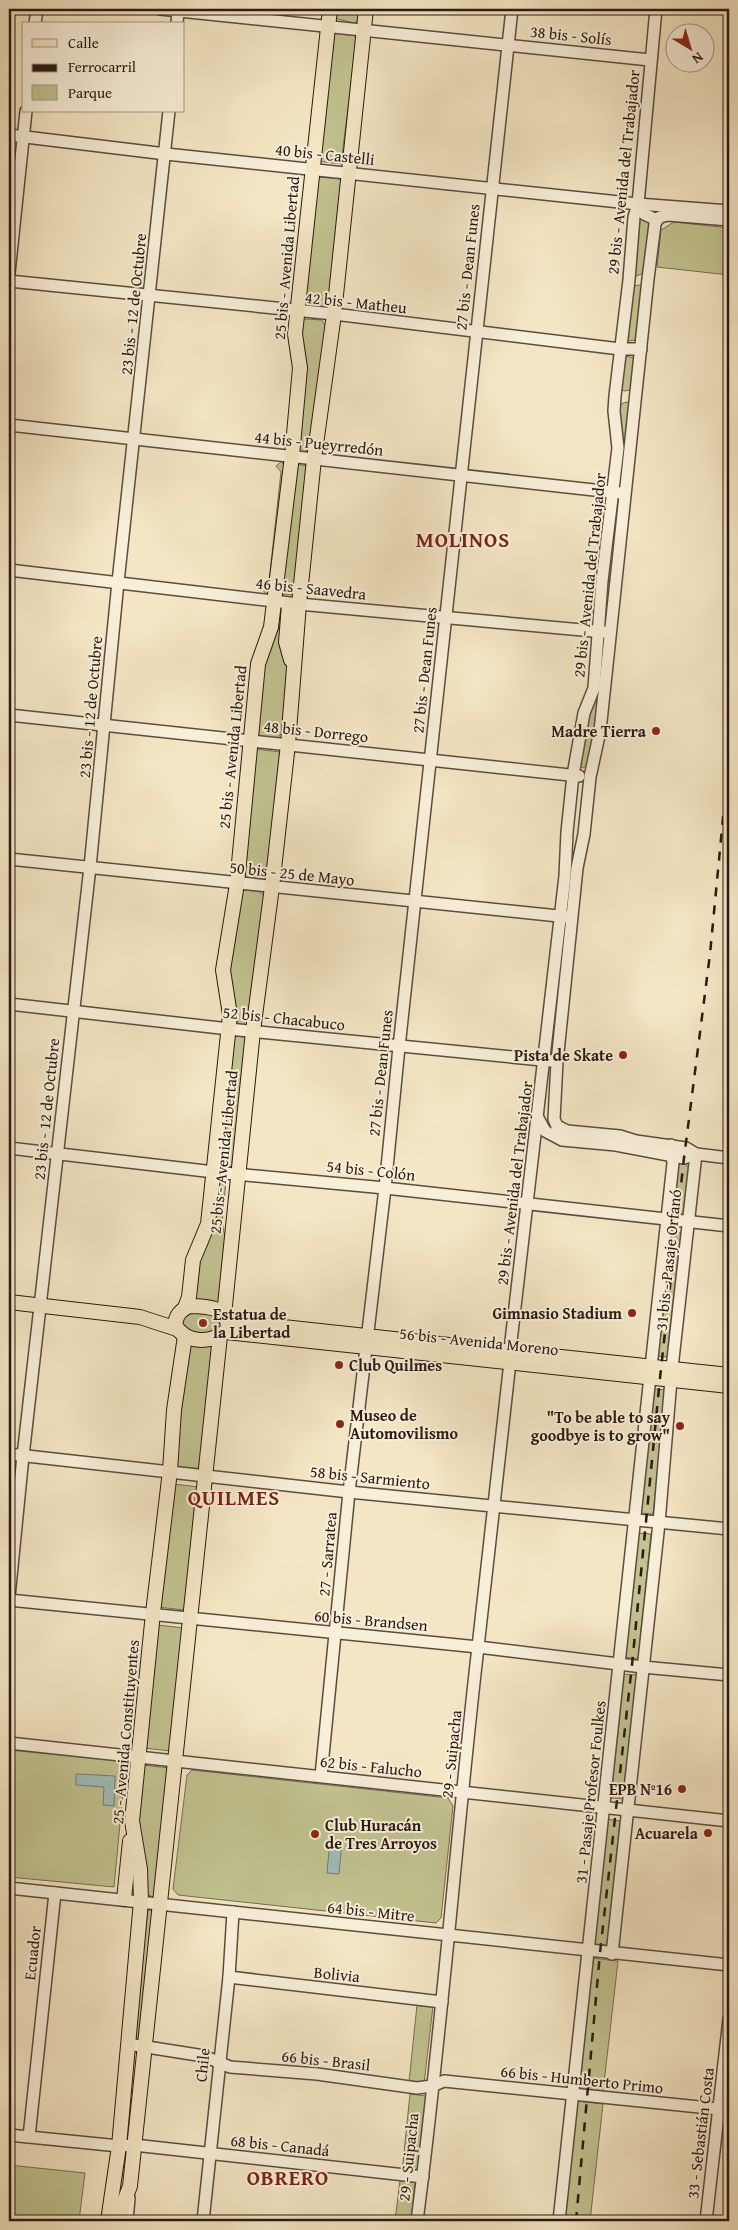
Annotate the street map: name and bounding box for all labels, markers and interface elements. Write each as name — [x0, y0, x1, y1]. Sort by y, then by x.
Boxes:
street label: 38 bis - Solís — [529, 19, 613, 51]
legend — [22, 22, 185, 112]
north arrow — [666, 22, 716, 72]
text: Calle — [68, 32, 99, 53]
text: N — [688, 47, 708, 69]
text: Ferrocarril — [68, 56, 136, 77]
street label: 29 bis - Avenida del Trabajador — [600, 68, 646, 276]
text: Parque — [68, 82, 112, 103]
street label: 40 bis - Castelli — [274, 137, 376, 171]
street label: 25 bis - Avenida Libertad — [267, 175, 305, 341]
street label: 27 bis - Dean Funes — [448, 202, 486, 332]
street label: 23 bis - 12 de Octubre — [114, 232, 152, 376]
street label: 42 bis - Matheu — [304, 285, 408, 319]
street label: 44 bis - Pueyrredón — [253, 424, 385, 462]
street label: 29 bis - Avenida del Trabajador — [566, 471, 612, 679]
district label: MOLINOS — [416, 524, 510, 555]
street label: 46 bis - Saavedra — [255, 570, 368, 606]
street label: 27 bis - Dean Funes — [405, 605, 443, 735]
street label: 23 bis - 12 de Octubre — [72, 635, 108, 779]
street label: 25 bis - Avenida Libertad — [211, 664, 253, 830]
street label: 48 bis - Dorrego — [263, 714, 369, 748]
place label: Madre Tierra — [551, 719, 647, 743]
marker: Madre Tierra — [650, 725, 662, 737]
street label: 50 bis - 25 de Mayo — [228, 855, 356, 891]
street label: 52 bis - Chacabuco — [222, 1000, 346, 1036]
street label: 27 bis - Dean Funes — [361, 1008, 399, 1138]
street label: 23 bis - 12 de Octubre — [27, 1037, 65, 1181]
place label: Pista de Skate — [514, 1043, 613, 1067]
marker: Pista de Skate — [617, 1049, 629, 1061]
street label: 25 bis - Avenida Libertad — [202, 1069, 244, 1235]
street label: 29 bis - Avenida del Trabajador — [490, 1079, 538, 1287]
street label: 54 bis - Colón — [325, 1153, 417, 1187]
street label: 31 bis - Pasaje Orfanó — [649, 1188, 687, 1332]
place label: Gimnasio Stadium — [492, 1301, 622, 1325]
place label: Estatua de la Libertad — [213, 1302, 291, 1344]
marker: Gimnasio Stadium — [626, 1307, 638, 1319]
marker: Estatua de la Libertad — [197, 1317, 209, 1329]
street label: 56 bis - Avenida Moreno — [398, 1321, 560, 1361]
place label: Club Quilmes — [349, 1353, 442, 1377]
marker: Club Quilmes — [333, 1359, 345, 1371]
place label: Museo de Automovilismo — [350, 1403, 459, 1445]
place label: "To be able to say goodbye is to grow" — [531, 1405, 671, 1447]
marker: Museo de Automovilismo — [334, 1418, 346, 1430]
marker: "To be able to say goodbye is to grow" — [674, 1420, 686, 1432]
street label: 58 bis - Sarmiento — [309, 1459, 431, 1495]
district label: QUILMES — [188, 1482, 280, 1513]
street label: 27 - Sarratea — [311, 1510, 343, 1597]
street label: 60 bis - Brandsen — [313, 1603, 429, 1637]
street label: 25 - Avenida Constituyentes — [105, 1639, 145, 1825]
street label: 31 - Pasaje Profesor Foulkes — [568, 1699, 612, 1885]
street label: 29 - Suipacha — [434, 1708, 468, 1799]
street label: 62 bis - Falucho — [319, 1749, 423, 1783]
place label: EPB Nº16 — [609, 1777, 672, 1801]
marker: EPB Nº16 — [676, 1783, 688, 1795]
place label: Club Huracán de Tres Arroyos — [325, 1813, 437, 1855]
place label: Acuarela — [635, 1821, 699, 1845]
marker: Acuarela — [702, 1827, 714, 1839]
marker: Club Huracán de Tres Arroyos — [309, 1828, 321, 1840]
street label: 64 bis - Mitre — [326, 1894, 416, 1928]
street label: Ecuador — [17, 1924, 47, 1981]
street label: Bolivia — [313, 1960, 362, 1988]
street label: 66 bis - Brasil — [280, 2043, 372, 2077]
street label: Chile — [188, 2047, 216, 2083]
street label: 66 bis - Humberto Primo — [499, 2059, 665, 2099]
street label: 33 - Sebastián Costa — [680, 2066, 720, 2200]
street label: 29 - Suipacha — [391, 2111, 425, 2202]
street label: 68 bis - Canadá — [229, 2128, 331, 2162]
district label: OBRERO — [247, 2162, 329, 2193]

